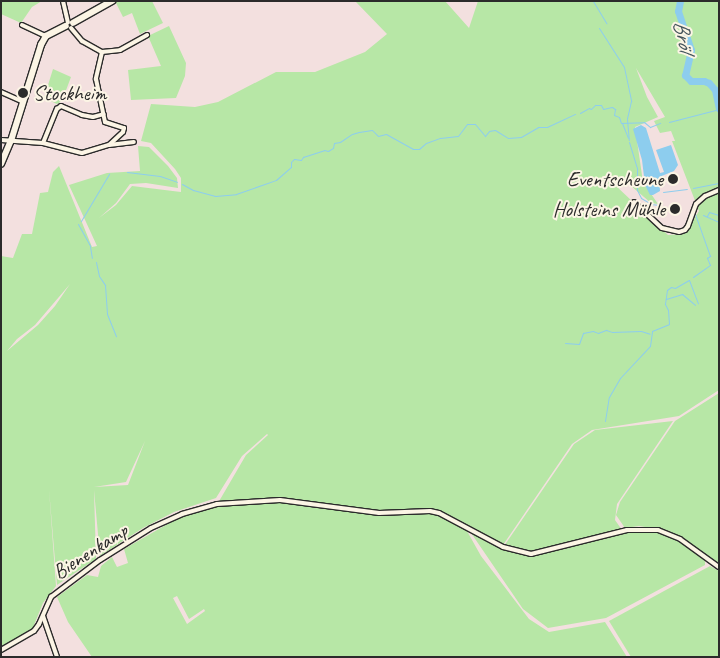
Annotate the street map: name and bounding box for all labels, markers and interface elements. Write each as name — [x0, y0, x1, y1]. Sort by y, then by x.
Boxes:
water label: Bröl — [667, 18, 699, 54]
place label: Stockheim — [33, 80, 106, 106]
marker: Stockheim — [17, 87, 29, 99]
place label: Eventscheune — [567, 166, 663, 192]
marker: Eventscheune — [667, 173, 679, 185]
place label: Holsteins Mühle — [553, 196, 665, 222]
marker: Holsteins Mühle — [669, 203, 681, 215]
street label: Bienenkamp — [48, 518, 132, 584]

